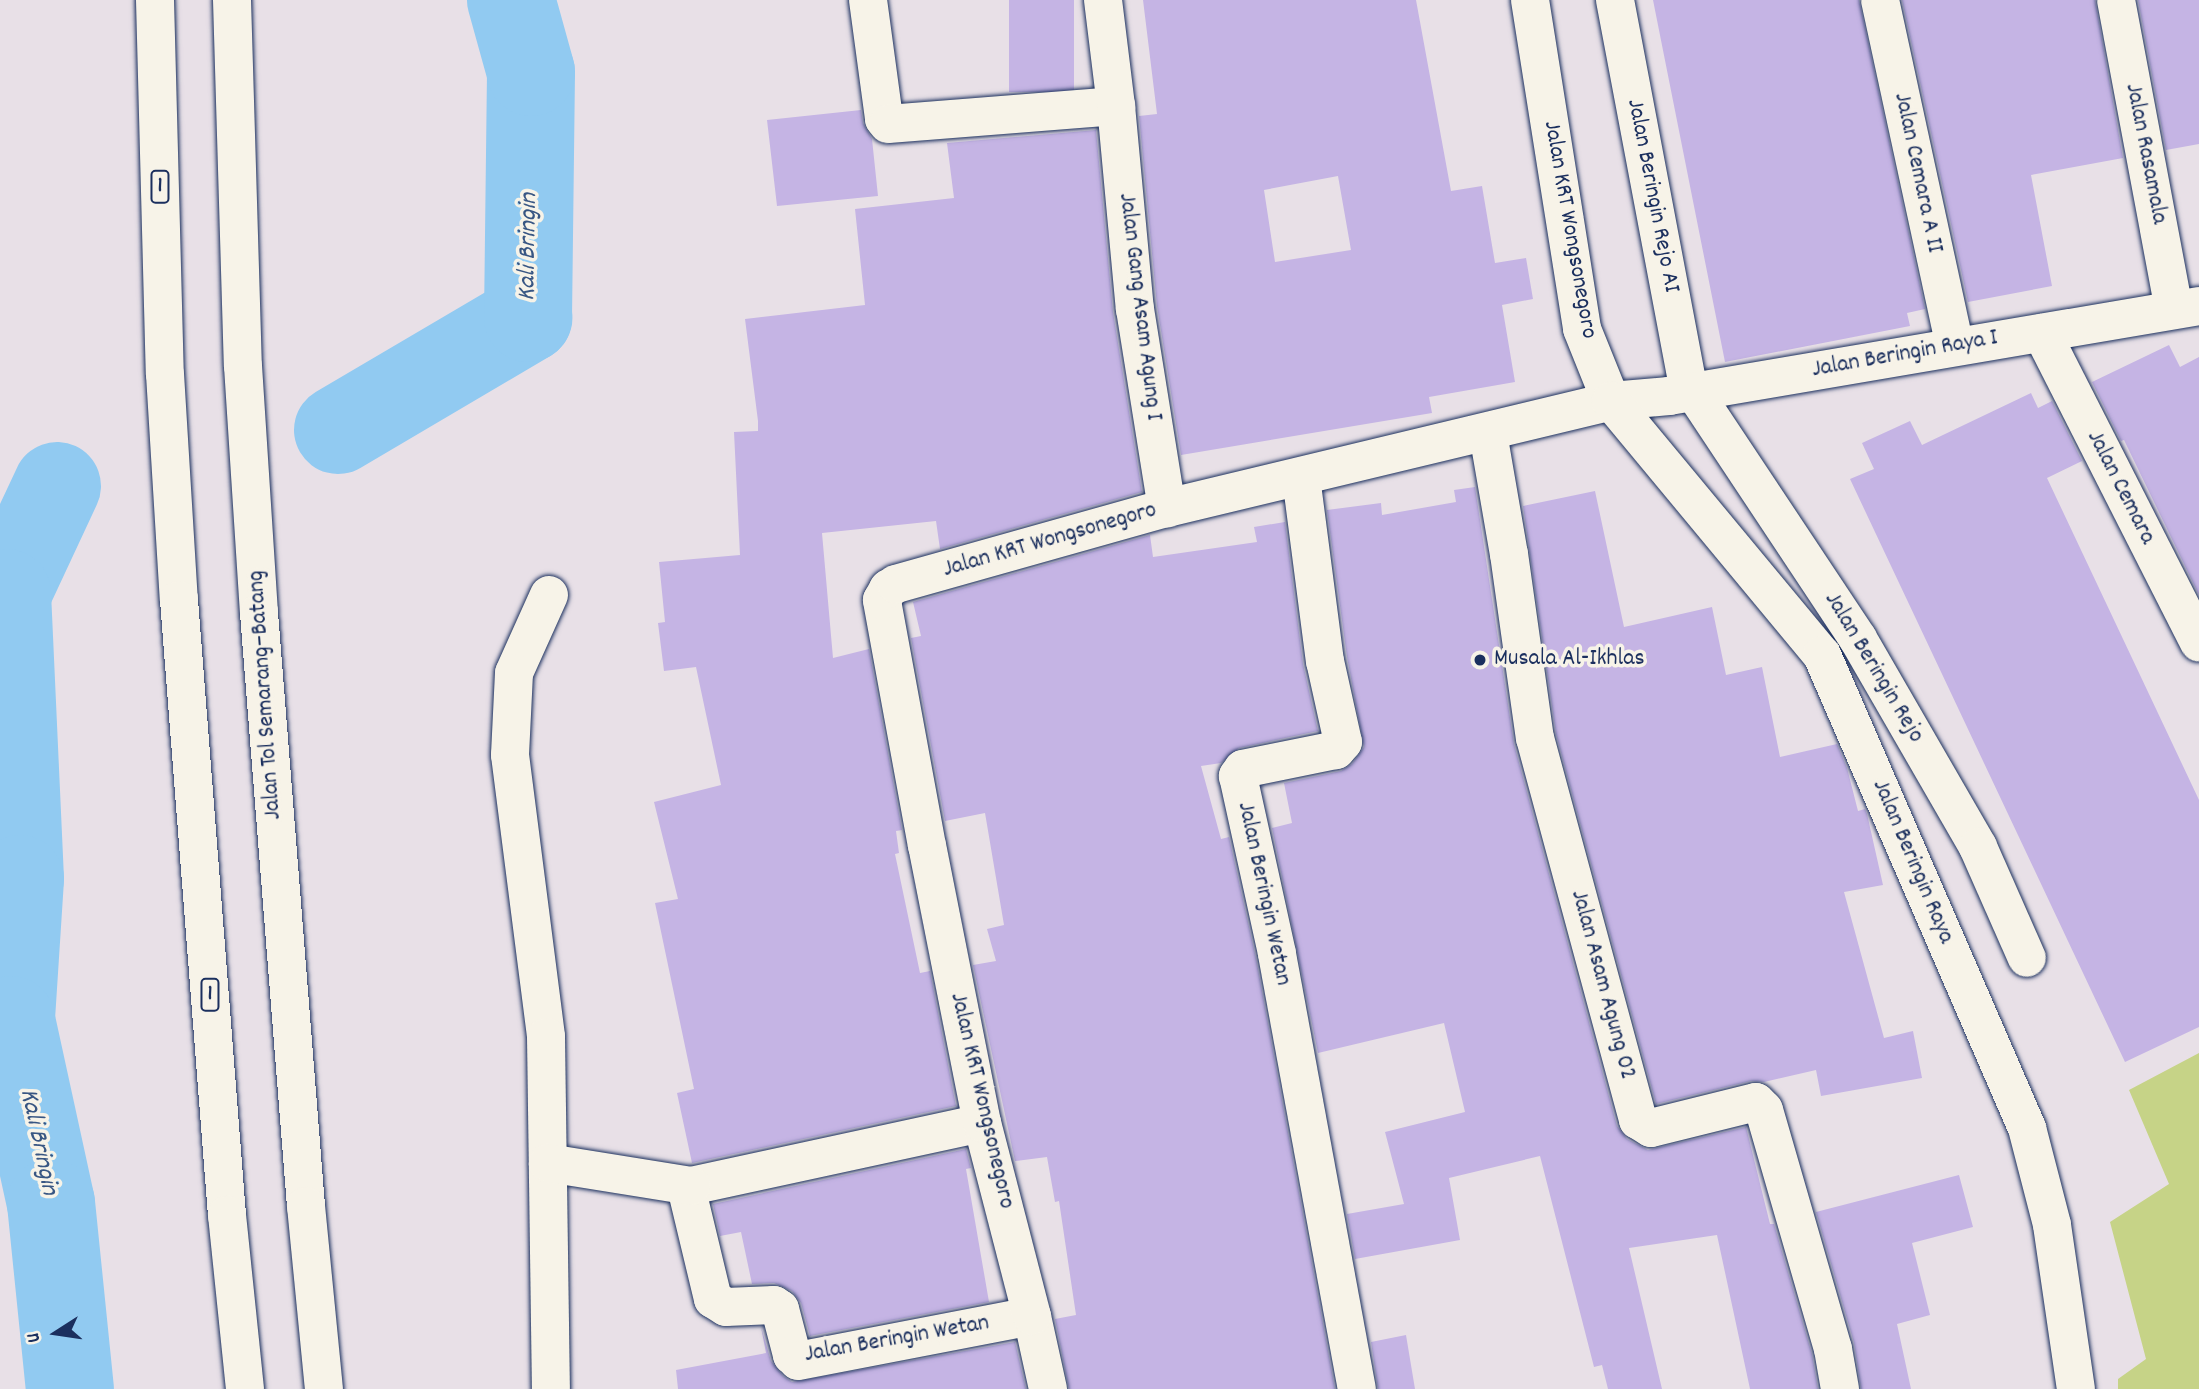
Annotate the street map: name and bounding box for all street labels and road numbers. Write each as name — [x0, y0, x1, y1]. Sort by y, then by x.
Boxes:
street label: Jalan Rasamala — [2117, 81, 2173, 227]
street label: Jalan Cemara A II — [1886, 90, 1948, 256]
street label: Jalan Beringin Rejo AI — [1619, 97, 1685, 295]
street label: Jalan KRT Wongsonegoro — [1536, 119, 1602, 341]
road number: 1 — [150, 168, 170, 206]
street label: Jalan Gang Asam Agung I — [1111, 192, 1167, 422]
street label: Jalan Beringin Raya I — [1810, 324, 2000, 386]
street label: Jalan Cemara — [2079, 426, 2161, 550]
street label: Jalan KRT Wongsonegoro — [940, 497, 1160, 585]
street label: Jalan Tol Semarang–Batang — [243, 569, 289, 821]
street label: Jalan Beringin Rejo — [1817, 587, 1929, 749]
street label: Jalan Beringin Raya — [1865, 776, 1959, 948]
street label: Jalan Beringin Wetan — [1229, 800, 1297, 988]
street label: Jalan Asam Agung 02 — [1563, 887, 1641, 1083]
road number: 1 — [200, 976, 220, 1014]
street label: Jalan KRT Wongsonegoro — [942, 990, 1020, 1212]
street label: Jalan Beringin Wetan — [802, 1310, 992, 1370]

